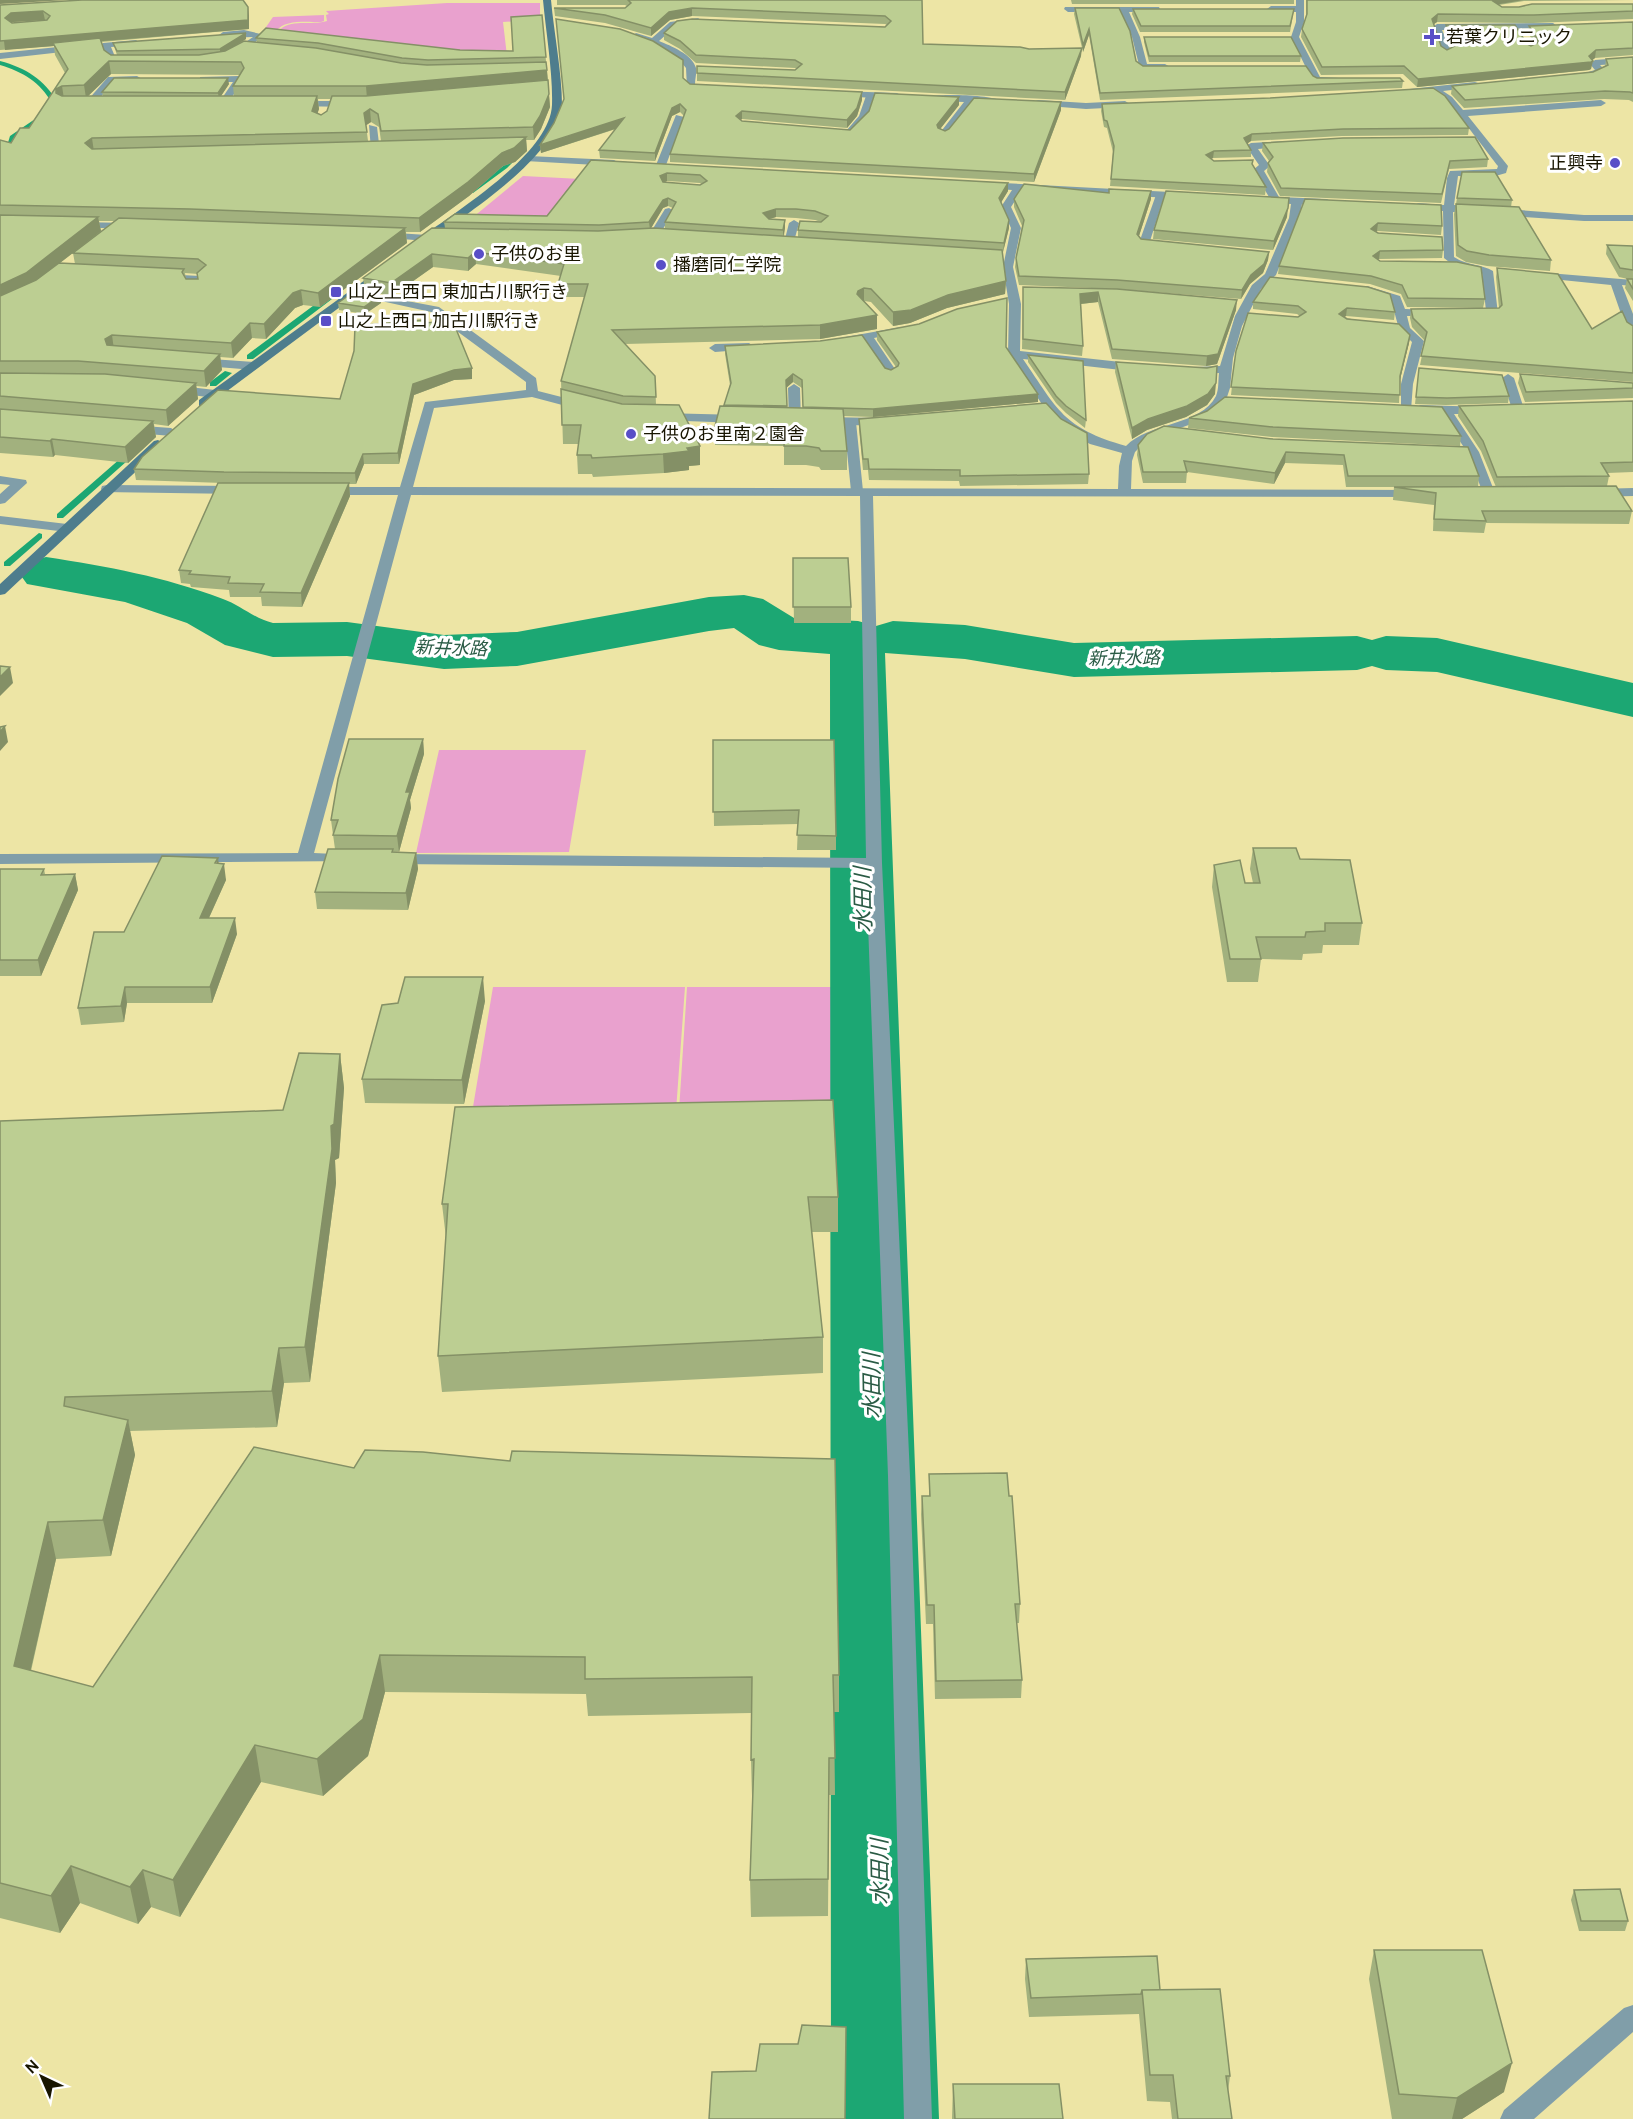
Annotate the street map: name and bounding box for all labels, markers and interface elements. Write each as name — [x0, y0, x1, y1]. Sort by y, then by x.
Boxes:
place label: 若葉クリニック — [1446, 26, 1572, 48]
marker: 若葉クリニック — [1423, 28, 1441, 46]
place label: 正興寺 — [1549, 152, 1603, 174]
marker: 正興寺 — [1608, 156, 1622, 170]
place label: 子供のお里 — [491, 243, 581, 265]
marker: 子供のお里 — [472, 247, 486, 261]
place label: 播磨同仁学院 — [673, 254, 781, 276]
marker: 播磨同仁学院 — [654, 258, 668, 272]
place label: 山之上西口 東加古川駅行き — [348, 281, 568, 303]
marker: 山之上西口 東加古川駅行き — [329, 285, 343, 299]
place label: 山之上西口 加古川駅行き — [338, 310, 540, 332]
marker: 山之上西口 加古川駅行き — [319, 314, 333, 328]
place label: 子供のお里南２園舎 — [643, 423, 805, 445]
marker: 子供のお里南２園舎 — [624, 427, 638, 441]
water label: 新井水路 — [415, 636, 489, 660]
water label: 新井水路 — [1088, 646, 1162, 670]
water label: 水田川 — [849, 865, 877, 933]
water label: 水田川 — [858, 1351, 886, 1419]
water label: 水田川 — [866, 1837, 894, 1905]
north arrow — [12, 2047, 72, 2107]
text: N — [21, 2056, 43, 2077]

